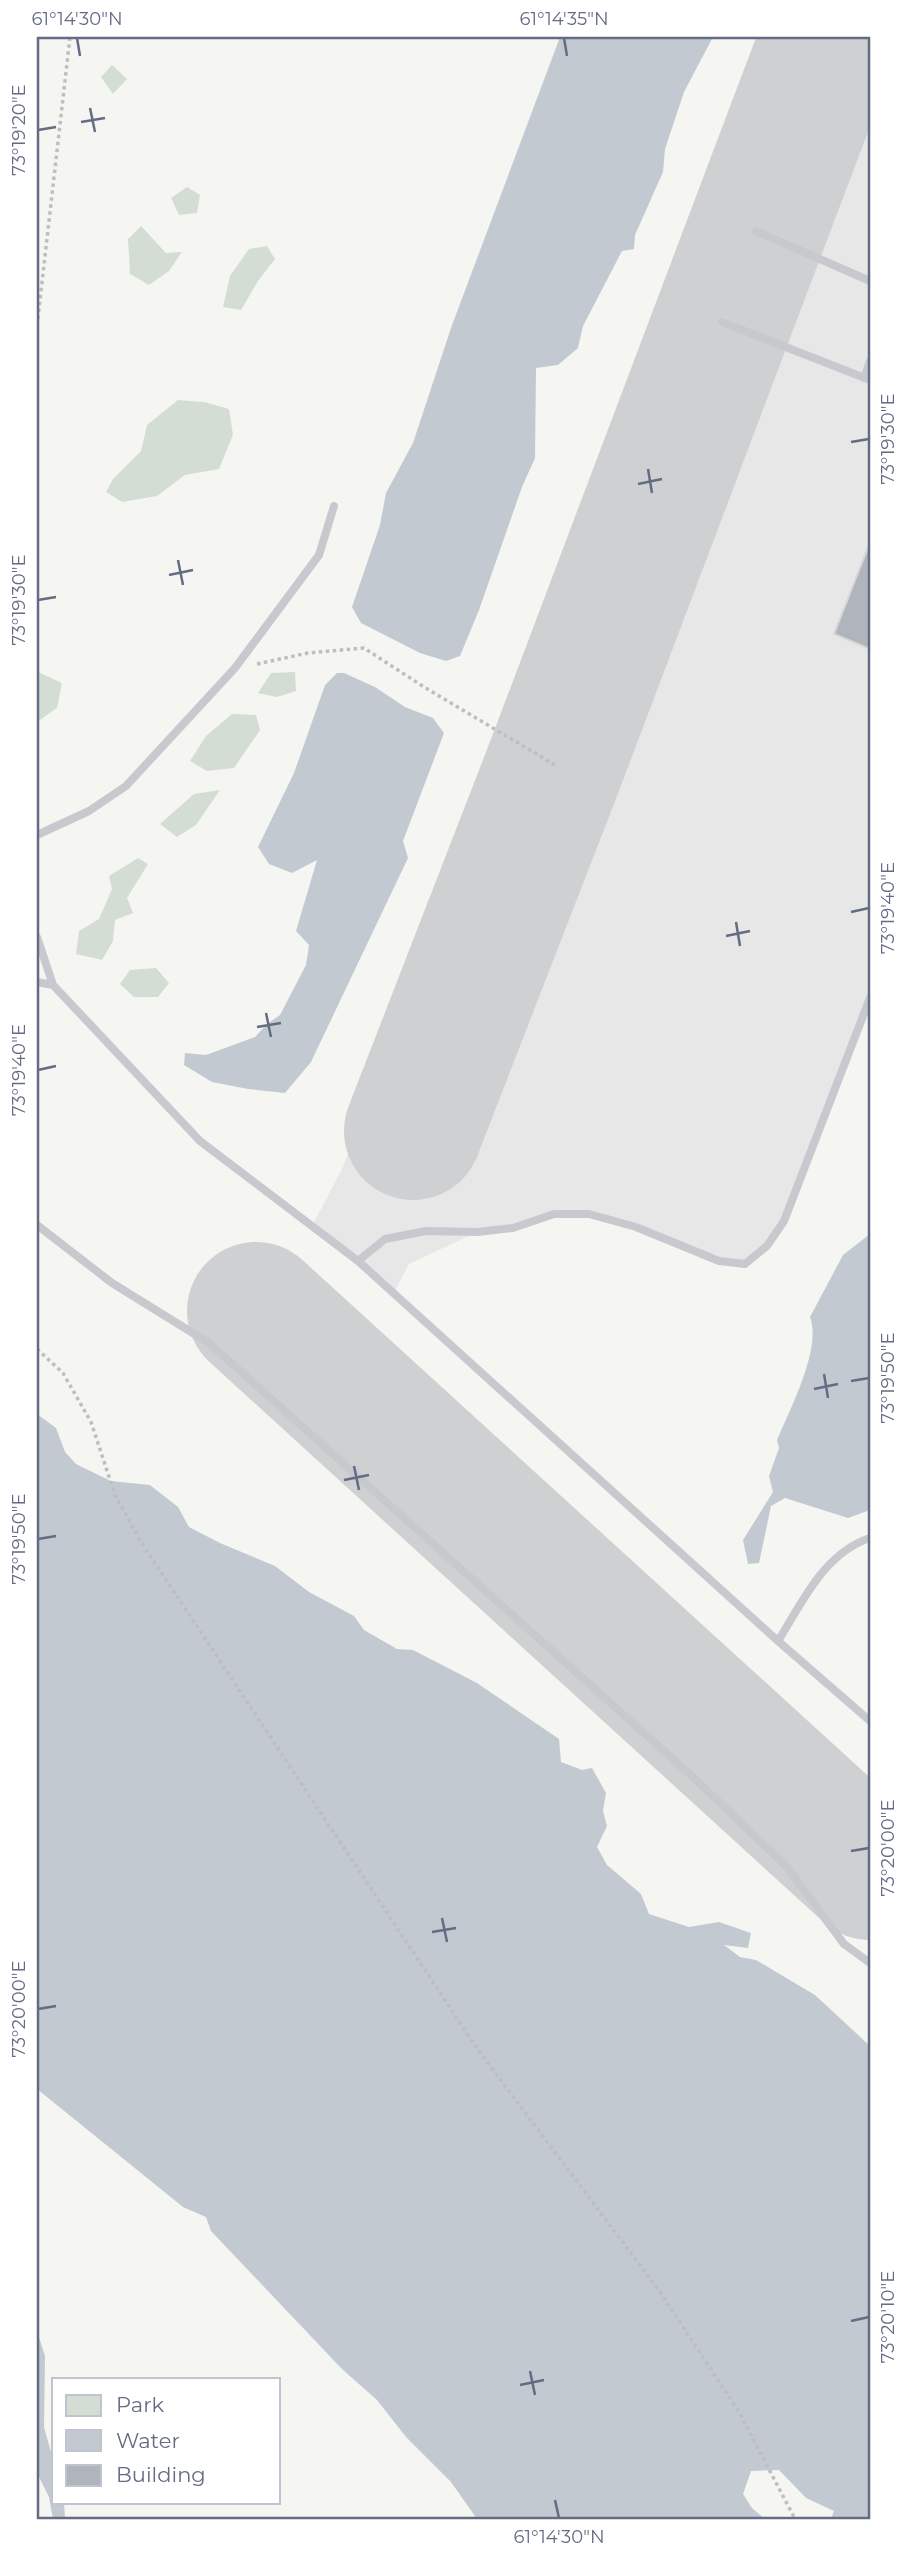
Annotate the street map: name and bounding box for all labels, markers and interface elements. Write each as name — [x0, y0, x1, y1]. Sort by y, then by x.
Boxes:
text: 61°14'30"N — [31, 8, 123, 30]
text: 61°14'35"N — [519, 8, 609, 30]
text: 73°19'20"E — [8, 84, 30, 176]
text: 73°19'30"E — [877, 393, 899, 485]
text: 73°19'30"E — [8, 554, 30, 646]
text: 73°19'40"E — [877, 862, 899, 954]
text: 73°19'40"E — [8, 1024, 30, 1116]
text: 73°19'50"E — [877, 1332, 899, 1424]
text: 73°19'50"E — [8, 1493, 30, 1585]
text: 73°20'00"E — [877, 1799, 899, 1897]
text: 73°20'00"E — [8, 1960, 30, 2058]
text: 73°20'10"E — [877, 2271, 899, 2363]
legend — [52, 2378, 280, 2504]
text: Park — [116, 2392, 164, 2417]
text: Water — [116, 2428, 180, 2453]
text: Building — [116, 2462, 206, 2487]
text: 61°14'30"N — [513, 2526, 605, 2548]

